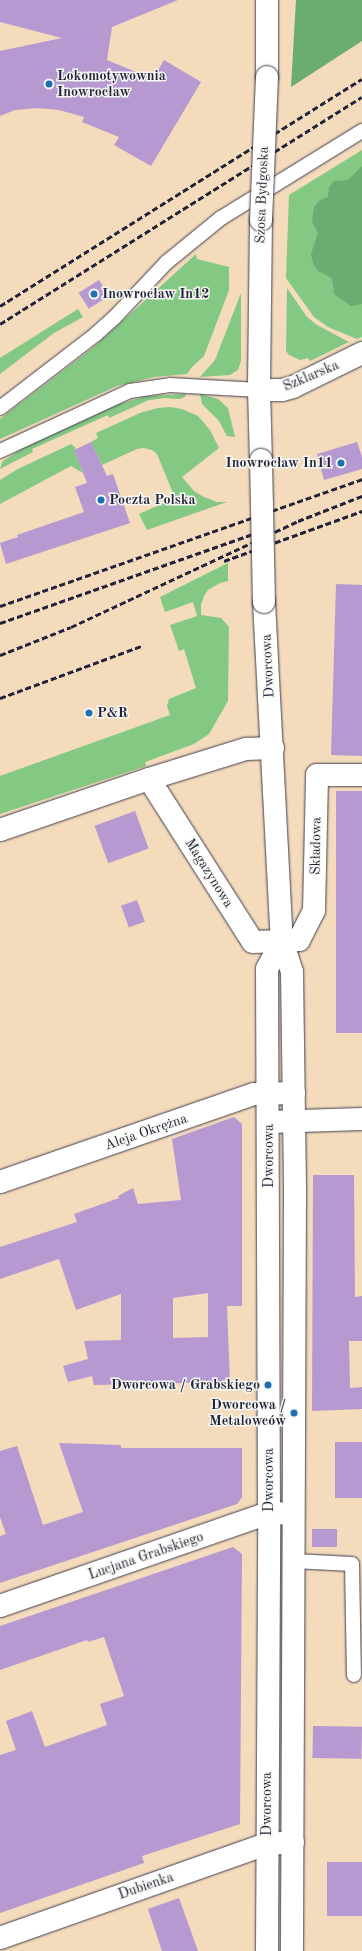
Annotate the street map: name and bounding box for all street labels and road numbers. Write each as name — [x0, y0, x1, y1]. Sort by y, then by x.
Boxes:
street label: Szosa Bydgoska — [252, 146, 272, 244]
street label: Szklarska — [281, 357, 341, 395]
street label: Dworcowa — [258, 634, 278, 698]
street label: Składowa — [307, 817, 325, 875]
street label: Magazynowa — [181, 835, 237, 911]
street label: Aleja Okrężna — [103, 1110, 189, 1154]
street label: Dworcowa — [261, 1124, 277, 1188]
street label: Dworcowa — [261, 1448, 277, 1512]
street label: Lucjana Grabskiego — [86, 1528, 206, 1584]
street label: Dworcowa — [259, 1772, 275, 1836]
street label: Dubienka — [116, 1869, 176, 1903]

